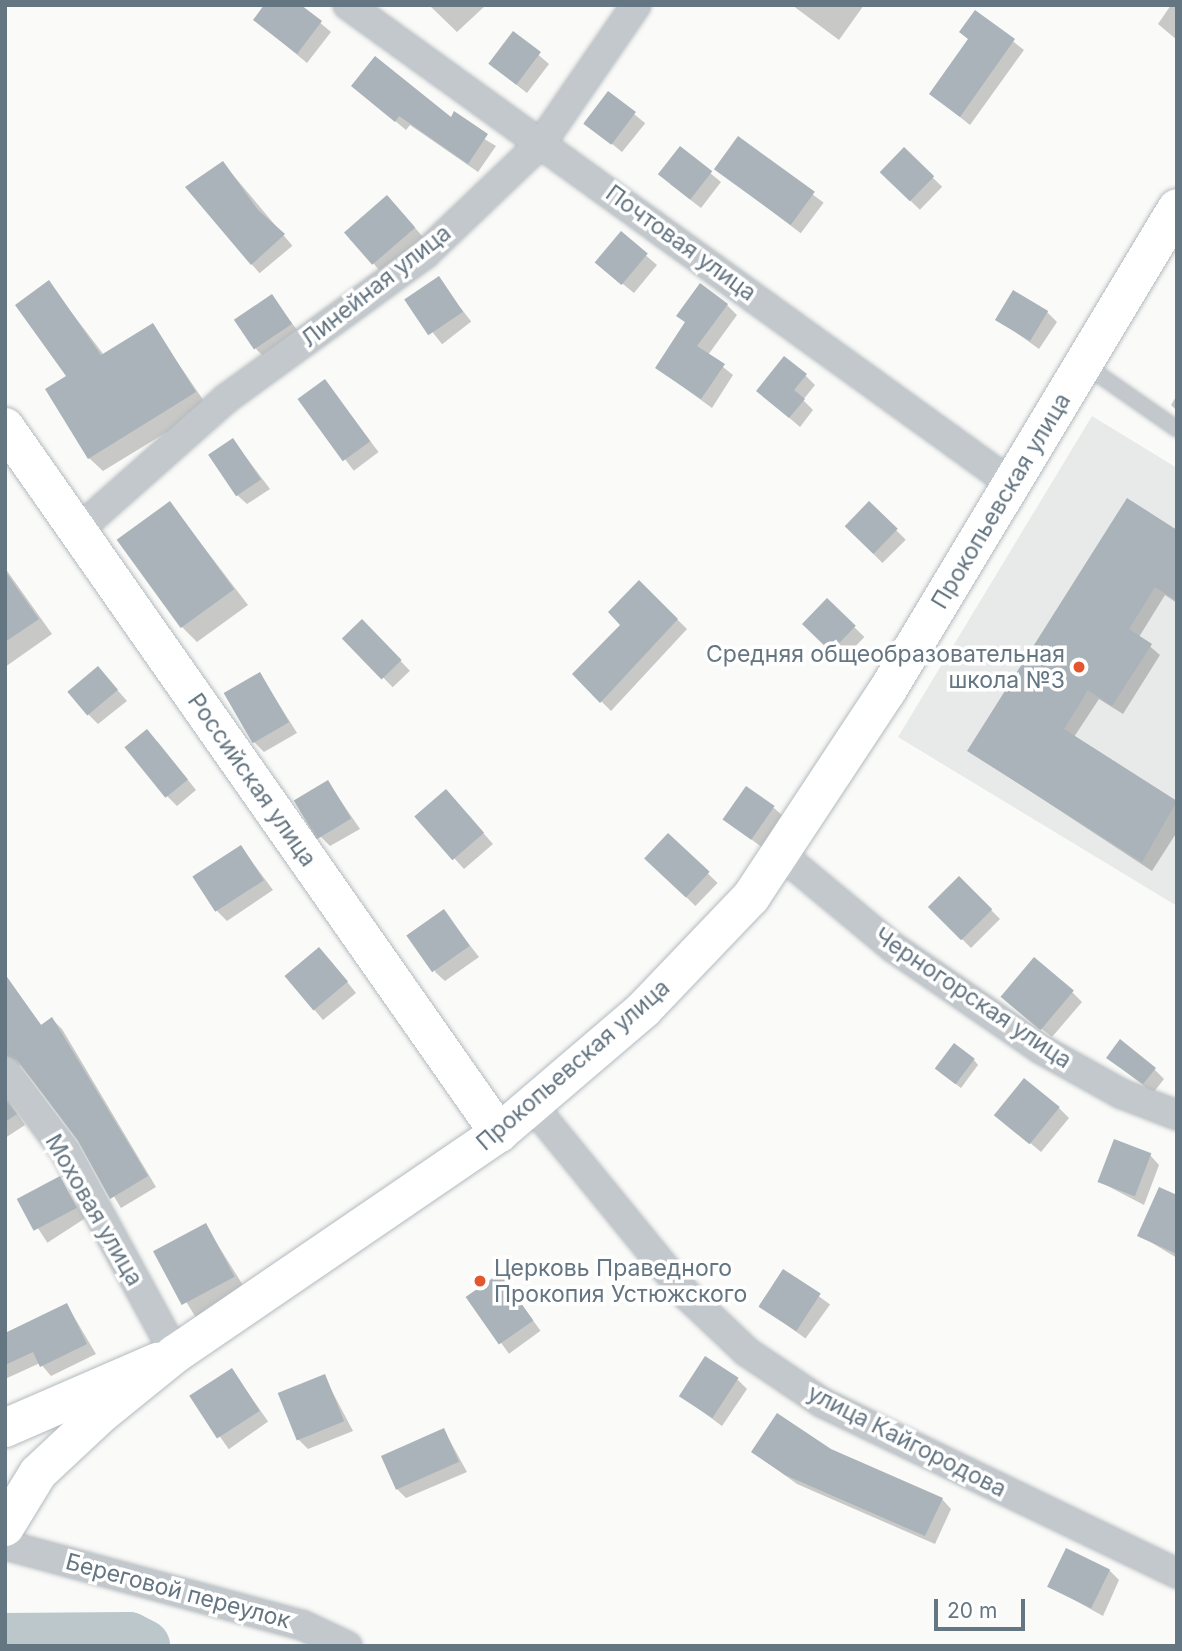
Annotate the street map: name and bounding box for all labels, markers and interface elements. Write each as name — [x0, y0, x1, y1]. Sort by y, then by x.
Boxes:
street label: Почтовая улица — [600, 179, 762, 307]
street label: Линейная улица — [296, 219, 456, 353]
street label: Прокопьевская улица — [926, 388, 1076, 614]
place label: Средняя общеобразовательная школа №3 — [706, 640, 1065, 694]
marker: Средняя общеобразовательная школа №3 — [1071, 659, 1087, 675]
street label: Российская улица — [182, 688, 322, 872]
street label: Черногорская улица — [869, 922, 1077, 1074]
street label: Прокопьевская улица — [471, 974, 675, 1156]
street label: Моховая улица — [39, 1129, 149, 1291]
place label: Церковь Праведного Прокопия Устюжского — [494, 1254, 747, 1308]
marker: Церковь Праведного Прокопия Устюжского — [472, 1273, 488, 1289]
street label: улица Кайгородова — [803, 1379, 1011, 1503]
street label: Береговой переулок — [63, 1548, 293, 1634]
scale bar — [937, 1584, 1028, 1628]
text: 20 m — [947, 1598, 997, 1623]

